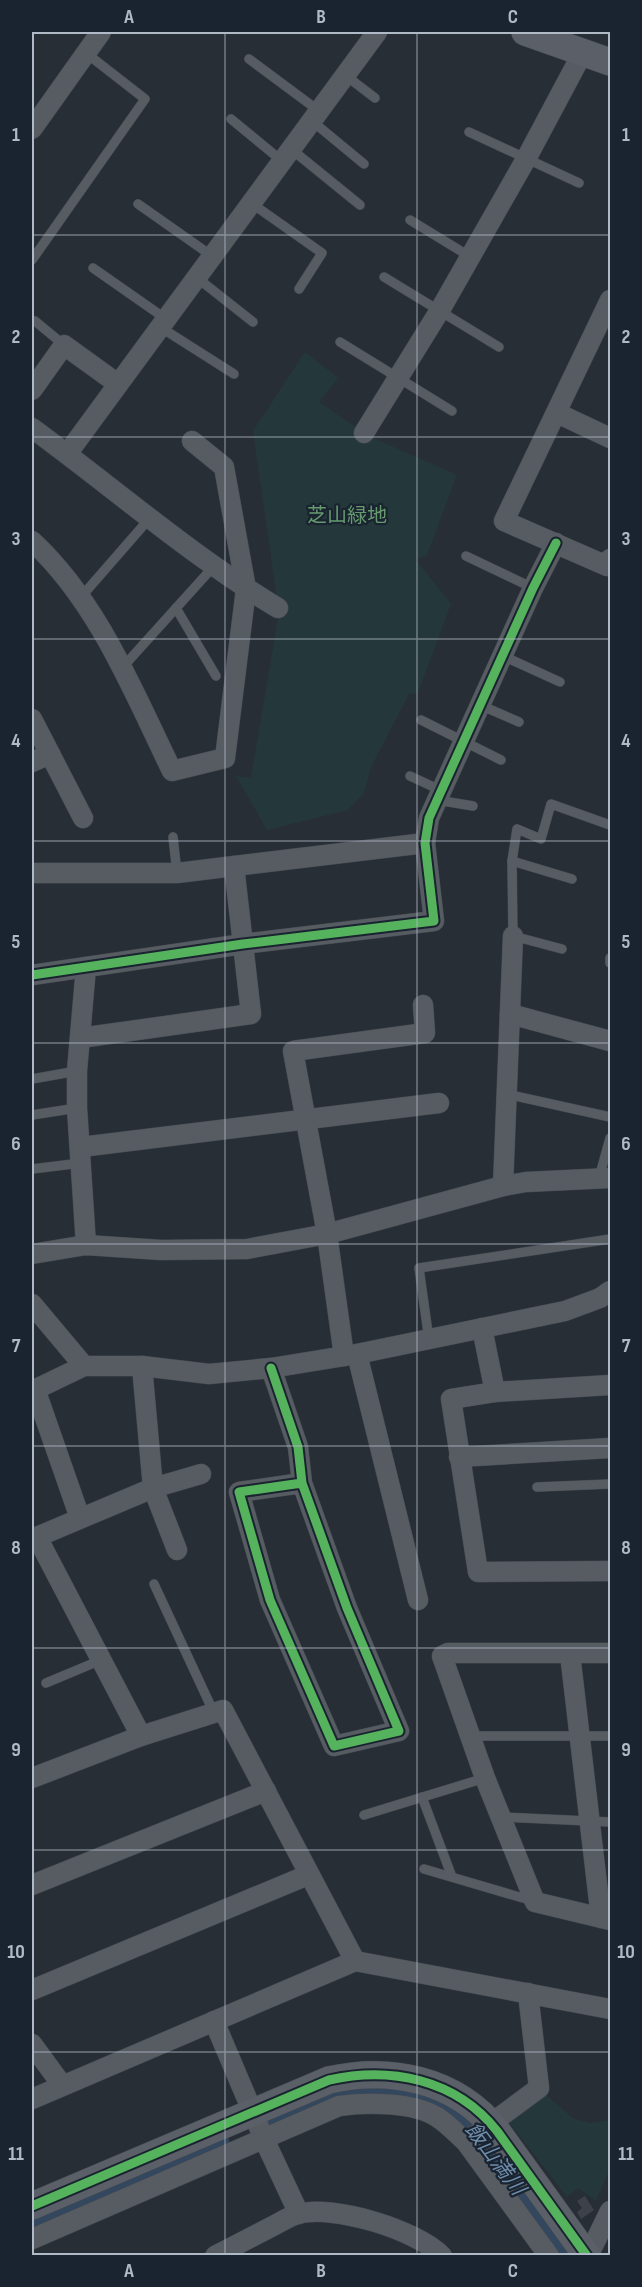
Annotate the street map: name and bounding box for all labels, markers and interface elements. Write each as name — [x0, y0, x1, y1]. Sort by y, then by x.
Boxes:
text: A — [123, 5, 134, 29]
text: B — [316, 5, 326, 29]
text: C — [508, 5, 518, 29]
text: 1 — [12, 123, 20, 147]
text: 1 — [622, 123, 630, 147]
text: 2 — [12, 325, 20, 349]
text: 2 — [622, 325, 630, 349]
park label: 芝山緑地 — [307, 504, 387, 528]
text: 3 — [12, 527, 21, 551]
text: 3 — [622, 527, 631, 551]
text: 4 — [11, 729, 21, 753]
text: 4 — [621, 729, 631, 753]
text: 5 — [12, 930, 21, 954]
text: 5 — [622, 930, 631, 954]
text: 6 — [11, 1132, 21, 1156]
text: 6 — [621, 1132, 631, 1156]
text: 7 — [12, 1334, 21, 1358]
text: 7 — [622, 1334, 631, 1358]
text: 8 — [11, 1536, 21, 1560]
text: 8 — [621, 1536, 631, 1560]
text: 9 — [11, 1738, 21, 1762]
text: 9 — [621, 1738, 631, 1762]
text: 10 — [7, 1940, 25, 1964]
text: 10 — [617, 1940, 635, 1964]
water label: 飯山満川 — [460, 2118, 531, 2202]
text: 11 — [8, 2142, 24, 2166]
text: 11 — [618, 2142, 634, 2166]
text: A — [123, 2259, 134, 2283]
text: B — [316, 2259, 326, 2283]
text: C — [508, 2259, 518, 2283]

